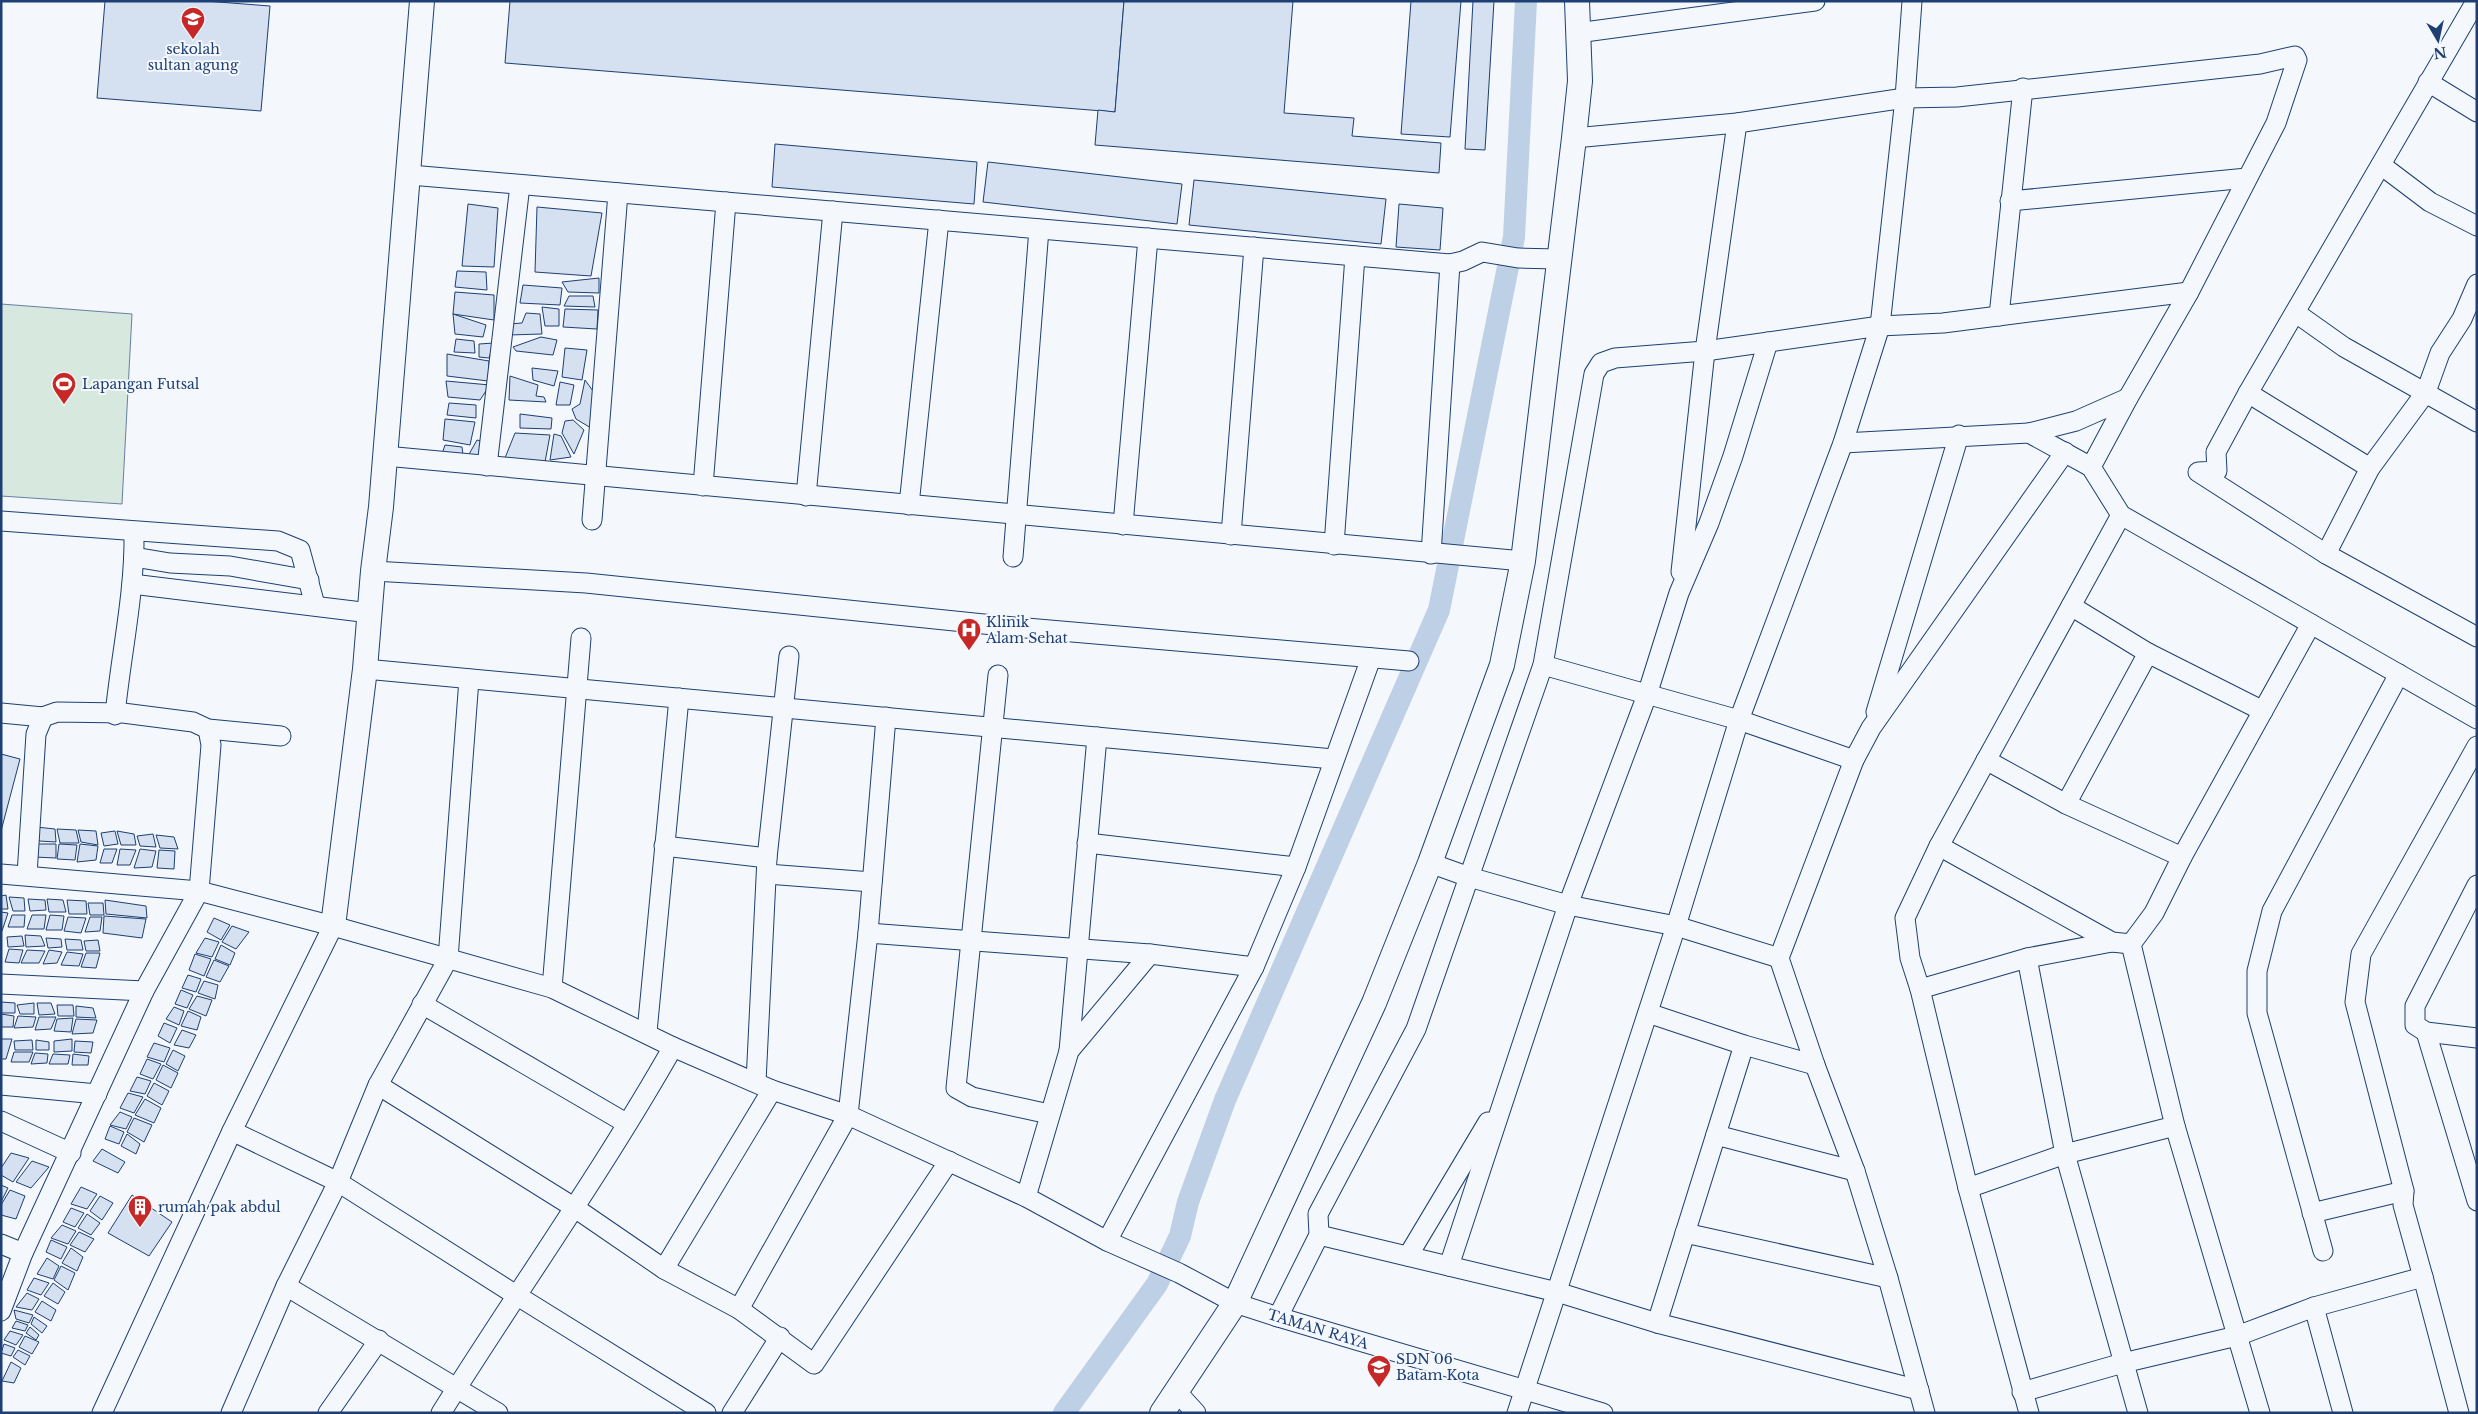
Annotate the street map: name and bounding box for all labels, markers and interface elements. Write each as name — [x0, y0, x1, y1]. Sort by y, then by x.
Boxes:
school or university icon: sekolah sultan agung — [180, 6, 206, 40]
north arrow — [2413, 15, 2463, 65]
place label: sekolah sultan agung — [148, 40, 239, 74]
text: N — [2432, 43, 2448, 63]
sports icon: Lapangan Futsal — [51, 371, 77, 405]
place label: Lapangan Futsal — [82, 375, 200, 393]
place label: Klinik Alam Sehat — [985, 613, 1069, 647]
hospital icon: Klinik Alam Sehat — [956, 617, 982, 651]
building icon: rumah pak abdul — [127, 1194, 153, 1228]
place label: rumah pak abdul — [158, 1198, 281, 1216]
street label: TAMAN RAYA — [1265, 1305, 1371, 1353]
place label: SDN 06 Batam Kota — [1396, 1350, 1480, 1384]
school or university icon: SDN 06 Batam Kota — [1366, 1354, 1392, 1388]

